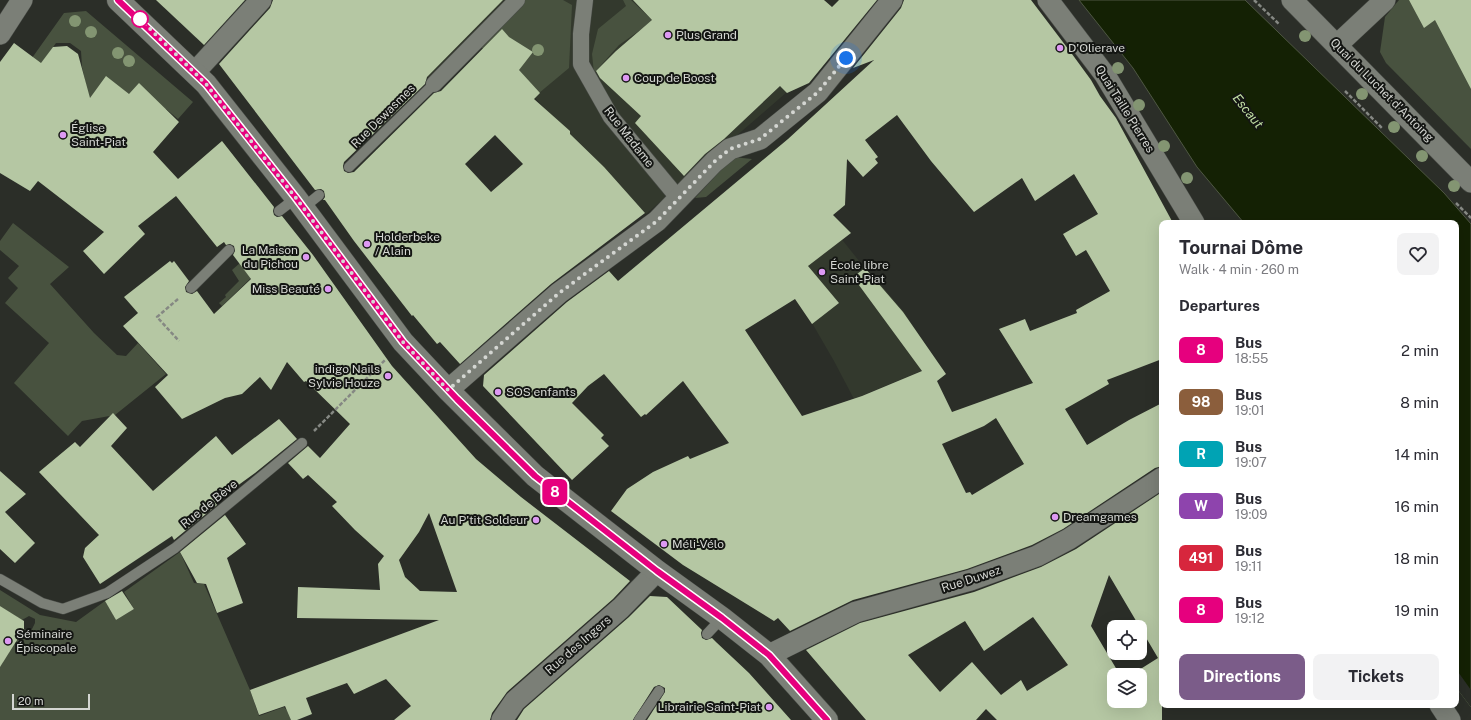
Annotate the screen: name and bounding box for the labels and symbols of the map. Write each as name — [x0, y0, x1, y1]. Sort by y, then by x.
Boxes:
unlabelled marker — [131, 10, 149, 28]
place label: Plus Grand — [676, 28, 737, 42]
marker: Plus Grand — [663, 30, 673, 40]
street label: Quai du Luchet d'Antoing — [1327, 35, 1437, 145]
place label: D'Olierave — [1068, 41, 1125, 55]
marker: D'Olierave — [1055, 43, 1065, 53]
your location — [836, 48, 856, 68]
street label: Quai Taille Pierres — [1092, 63, 1158, 155]
place label: Coup de Boost — [634, 71, 715, 85]
marker: Coup de Boost — [621, 73, 631, 83]
street label: Rue Dewasmes — [348, 81, 418, 151]
water label: Escaut — [1230, 91, 1266, 131]
street label: Rue Madame — [601, 104, 657, 170]
place label: Église Saint-Piat — [71, 121, 126, 149]
marker: Église Saint-Piat — [58, 130, 68, 140]
place label: Holderbeke / Alain — [375, 230, 440, 258]
marker: Holderbeke / Alain — [362, 239, 372, 249]
place label: La Maison du Pichou — [242, 243, 298, 271]
marker: La Maison du Pichou — [301, 252, 311, 262]
place label: École libre Saint-Piat — [830, 258, 889, 286]
marker: École libre Saint-Piat — [817, 267, 827, 277]
place label: Miss Beauté — [252, 282, 320, 296]
marker: Miss Beauté — [323, 284, 333, 294]
place label: indigo Nails Sylvie Houze — [308, 362, 380, 390]
marker: indigo Nails Sylvie Houze — [383, 371, 393, 381]
place label: SOS enfants — [506, 385, 576, 399]
marker: SOS enfants — [493, 387, 503, 397]
street label: Rue de Bève — [178, 477, 240, 531]
line badge: 8 — [542, 479, 568, 505]
place label: Dreamgames — [1063, 510, 1137, 524]
marker: Dreamgames — [1050, 512, 1060, 522]
place label: Au P'tit Soldeur — [440, 513, 528, 527]
marker: Au P'tit Soldeur — [531, 515, 541, 525]
place label: Méli-Vélo — [672, 537, 724, 551]
marker: Méli-Vélo — [659, 539, 669, 549]
street label: Rue Duwez — [940, 563, 1003, 595]
street label: Rue des Ingers — [542, 613, 614, 677]
place label: Séminaire Épiscopale — [16, 627, 77, 655]
marker: Séminaire Épiscopale — [3, 636, 13, 646]
scale bar — [12, 692, 90, 711]
place label: Librairie Saint-Piat — [658, 700, 761, 714]
marker: Librairie Saint-Piat — [764, 702, 774, 712]

